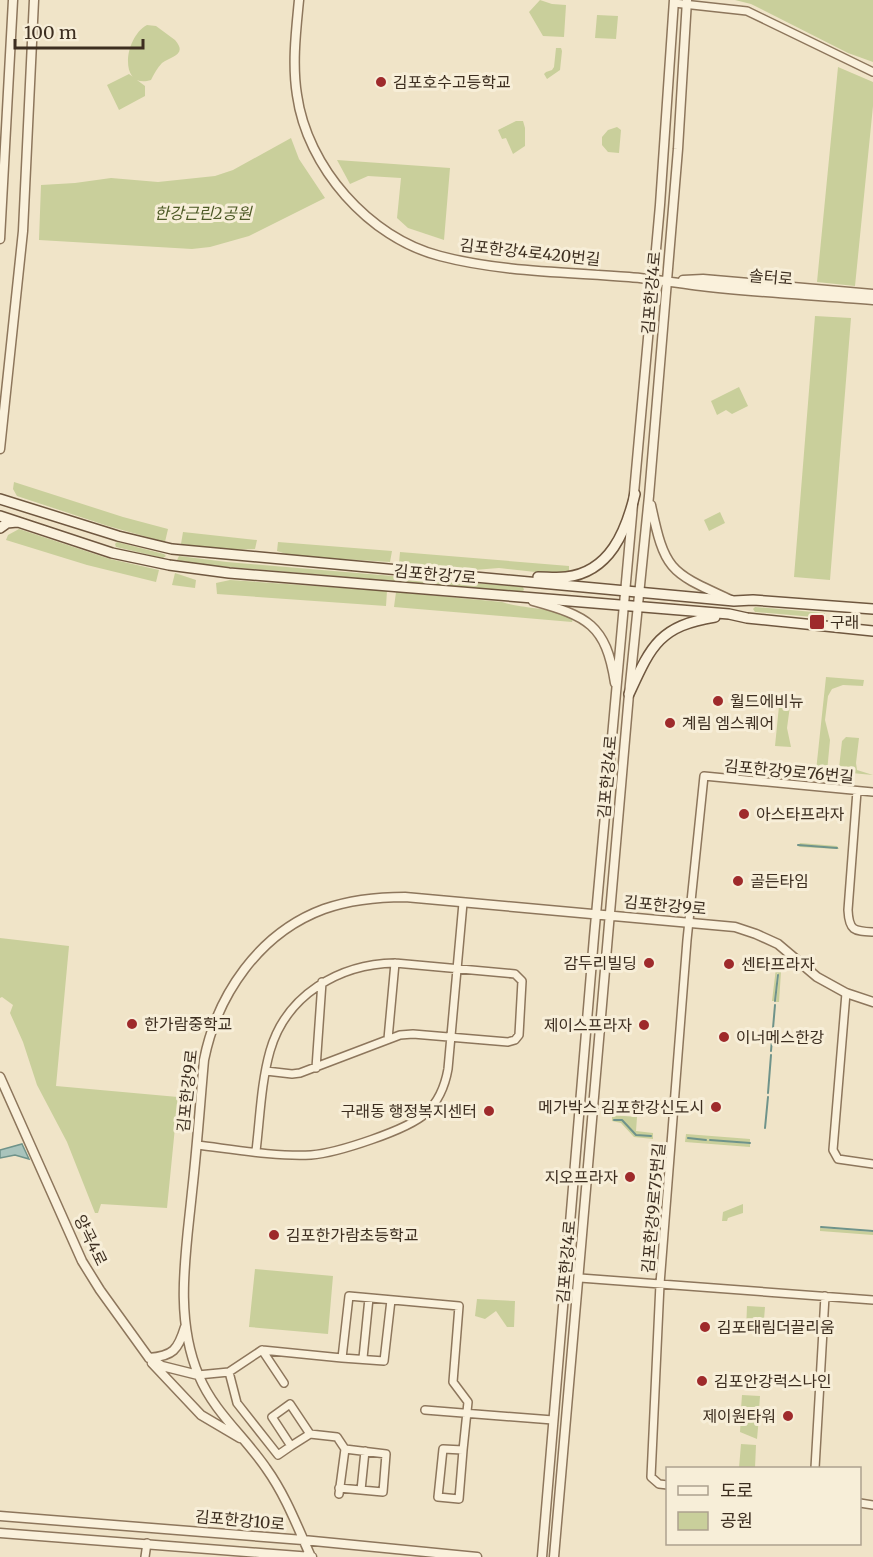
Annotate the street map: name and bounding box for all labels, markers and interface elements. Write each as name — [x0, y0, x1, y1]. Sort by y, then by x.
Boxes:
scale bar — [15, 12, 142, 50]
text: 100 m — [24, 21, 77, 44]
place label: 김포호수고등학교 — [393, 72, 511, 92]
marker: 김포호수고등학교 — [374, 75, 388, 89]
park label: 한강근린2공원 — [154, 203, 253, 223]
street label: 김포한강4로420번길 — [459, 235, 601, 269]
street label: 김포한강4로 — [637, 250, 665, 335]
street label: 솔터로 — [748, 265, 794, 289]
street label: 김포한강7로 — [393, 560, 477, 588]
place label: 구래 — [830, 612, 859, 632]
marker: 구래 — [808, 613, 826, 631]
place label: 월드에비뉴 — [730, 691, 804, 711]
marker: 월드에비뉴 — [711, 694, 725, 708]
place label: 계림 엠스퀘어 — [682, 713, 774, 733]
marker: 계림 엠스퀘어 — [663, 716, 677, 730]
street label: 김포한강4로 — [593, 734, 621, 819]
street label: 김포한강9로76번길 — [723, 755, 855, 787]
place label: 아스타프라자 — [756, 804, 845, 824]
marker: 아스타프라자 — [737, 807, 751, 821]
place label: 골든타임 — [750, 871, 809, 891]
marker: 골든타임 — [731, 874, 745, 888]
street label: 김포한강9로 — [623, 891, 708, 919]
place label: 감두리빌딩 — [563, 953, 637, 973]
place label: 센타프라자 — [741, 954, 815, 974]
marker: 감두리빌딩 — [642, 956, 656, 970]
marker: 센타프라자 — [722, 957, 736, 971]
place label: 한가람중학교 — [144, 1014, 232, 1034]
place label: 제이스프라자 — [544, 1015, 632, 1035]
marker: 한가람중학교 — [125, 1017, 139, 1031]
marker: 제이스프라자 — [637, 1018, 651, 1032]
place label: 이너메스한강 — [736, 1027, 825, 1047]
marker: 이너메스한강 — [717, 1030, 731, 1044]
street label: 김포한강9로 — [173, 1048, 201, 1133]
place label: 메가박스 김포한강신도시 — [538, 1097, 704, 1117]
marker: 메가박스 김포한강신도시 — [709, 1100, 723, 1114]
place label: 구래동 행정복지센터 — [341, 1101, 477, 1121]
marker: 구래동 행정복지센터 — [482, 1104, 496, 1118]
street label: 김포한강9로75번길 — [637, 1142, 669, 1274]
place label: 지오프라자 — [544, 1167, 618, 1187]
marker: 지오프라자 — [623, 1170, 637, 1184]
street label: 양곡4로 — [70, 1211, 112, 1269]
street label: 김포한강4로 — [552, 1219, 580, 1304]
place label: 김포한가람초등학교 — [286, 1225, 418, 1245]
marker: 김포한가람초등학교 — [267, 1228, 281, 1242]
place label: 김포태림더끌리움 — [717, 1317, 835, 1337]
marker: 김포태림더끌리움 — [698, 1320, 712, 1334]
place label: 김포안강럭스나인 — [714, 1371, 832, 1391]
marker: 김포안강럭스나인 — [695, 1374, 709, 1388]
place label: 제이원타워 — [702, 1406, 776, 1426]
marker: 제이원타워 — [781, 1409, 795, 1423]
legend — [666, 1467, 861, 1545]
text: 도로 — [720, 1479, 753, 1502]
street label: 김포한강10로 — [194, 1506, 286, 1534]
text: 공원 — [720, 1509, 753, 1532]

